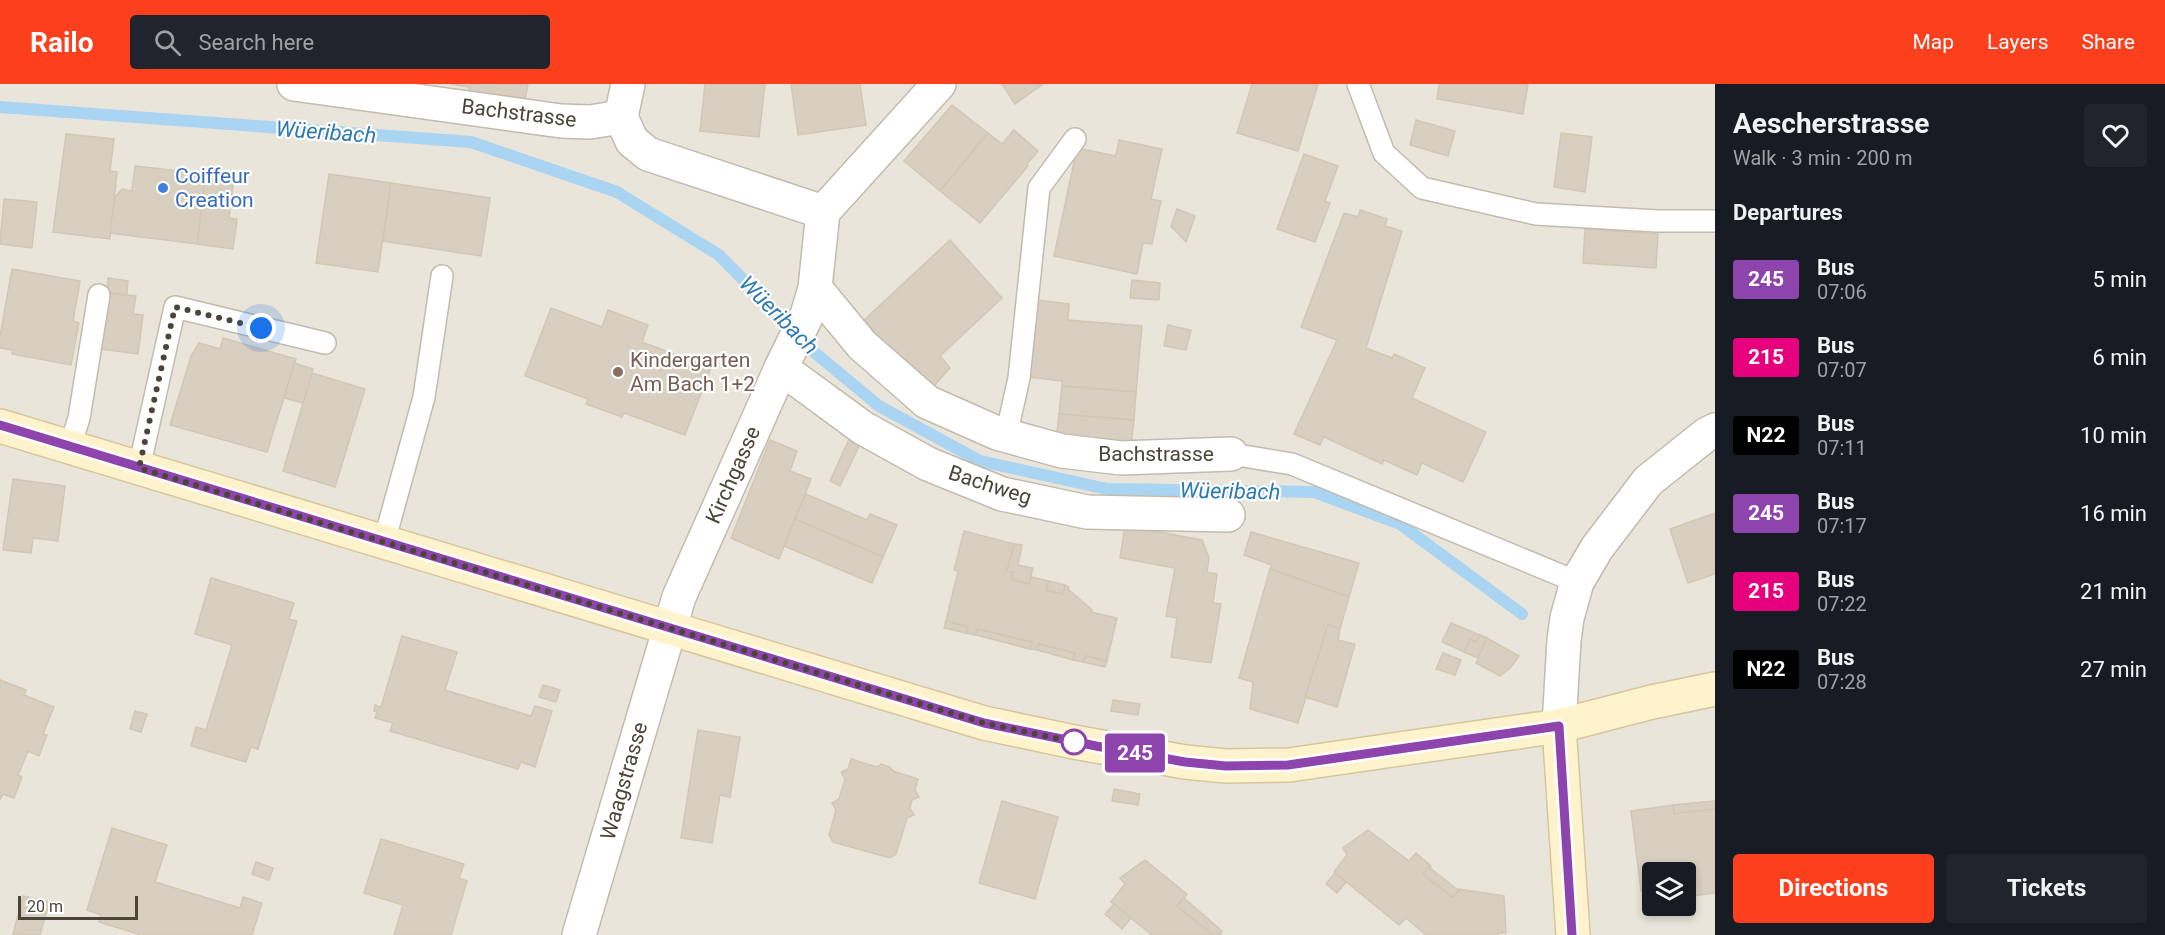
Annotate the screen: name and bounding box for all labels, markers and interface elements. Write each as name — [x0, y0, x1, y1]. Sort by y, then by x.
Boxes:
search box — [130, 15, 550, 69]
text: Railo — [30, 26, 94, 59]
icon: search — [151, 26, 184, 59]
text: Search here — [199, 30, 314, 55]
text: Map — [1912, 30, 1954, 54]
text: Layers — [1987, 30, 2048, 54]
text: Share — [2081, 30, 2135, 54]
street label: Bachstrasse — [460, 94, 578, 132]
button: heart — [2084, 104, 2147, 167]
text: Aescherstrasse — [1733, 107, 1930, 140]
water label: Wüeribach — [275, 116, 377, 148]
text: Walk · 3 min · 200 m — [1733, 146, 1912, 170]
place label: Coiffeur Creation — [175, 164, 254, 212]
marker: Coiffeur Creation — [156, 181, 170, 195]
text: Departures — [1733, 200, 1843, 225]
text: Bus — [1817, 255, 1855, 280]
text: 245 — [1748, 267, 1784, 291]
text: 5 min — [2092, 267, 2147, 292]
water label: Wüeribach — [735, 271, 823, 359]
text: 07:06 — [1817, 280, 1867, 304]
your location — [246, 313, 276, 343]
text: Bus — [1817, 333, 1855, 358]
text: 215 — [1748, 345, 1784, 369]
text: 6 min — [2092, 345, 2147, 370]
place label: Kindergarten Am Bach 1+2 — [630, 348, 755, 396]
text: 07:07 — [1817, 358, 1867, 382]
marker: Kindergarten Am Bach 1+2 — [611, 365, 625, 379]
text: Bus — [1817, 411, 1855, 436]
street label: Kirchgasse — [701, 423, 765, 527]
text: N22 — [1747, 423, 1785, 447]
text: 10 min — [2080, 423, 2147, 448]
text: 07:11 — [1817, 436, 1867, 460]
street label: Bachstrasse — [1098, 442, 1214, 466]
street label: Bachweg — [946, 460, 1034, 510]
water label: Wüeribach — [1179, 478, 1281, 504]
text: Bus — [1817, 489, 1855, 514]
text: 245 — [1748, 501, 1784, 525]
text: 16 min — [2080, 501, 2147, 526]
text: 07:17 — [1817, 514, 1867, 538]
text: Bus — [1817, 567, 1855, 592]
text: 215 — [1748, 579, 1784, 603]
text: 21 min — [2080, 579, 2147, 604]
text: 07:22 — [1817, 592, 1867, 616]
text: Bus — [1817, 645, 1855, 670]
text: N22 — [1747, 657, 1785, 681]
text: 27 min — [2080, 657, 2147, 682]
text: 07:28 — [1817, 670, 1867, 694]
street label: Waagstrasse — [596, 719, 652, 843]
unlabelled marker — [1061, 729, 1087, 755]
line badge: 245 — [1100, 734, 1170, 772]
text: 245 — [1117, 741, 1153, 765]
button: Directions — [1733, 854, 1934, 923]
button: Tickets — [1946, 854, 2147, 923]
map controls — [1642, 862, 1696, 916]
button: layers — [1642, 862, 1696, 916]
scale bar — [18, 893, 138, 920]
text: 20 m — [27, 897, 63, 916]

